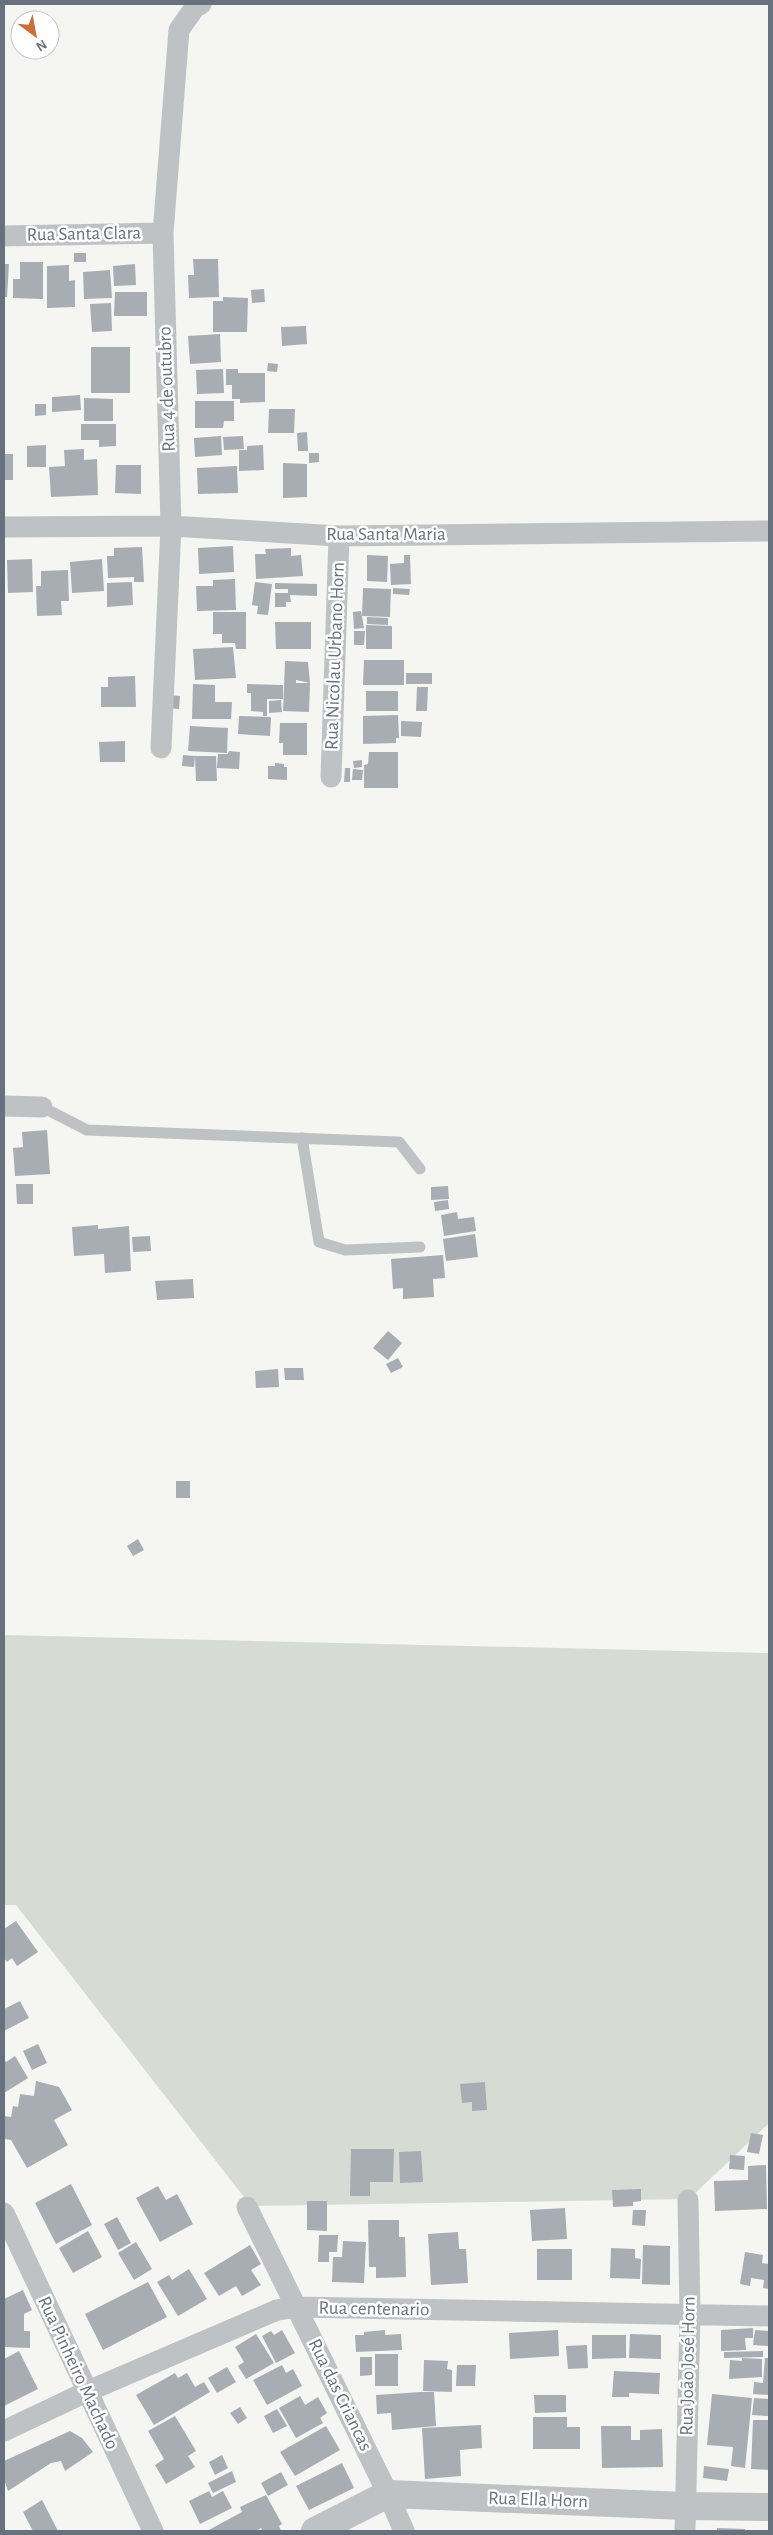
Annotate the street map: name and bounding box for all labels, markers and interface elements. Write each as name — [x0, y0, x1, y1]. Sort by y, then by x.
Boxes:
north arrow — [10, 10, 60, 60]
text: N — [34, 37, 49, 54]
street label: Rua Santa Clara — [27, 223, 142, 244]
street label: Rua 4 de outubro — [155, 326, 179, 452]
street label: Rua Santa Maria — [326, 525, 446, 544]
street label: Rua Nicolau Urbano Horn — [322, 562, 348, 750]
street label: Rua Pinheiro Machado — [34, 2294, 122, 2452]
street label: Rua João José Horn — [677, 2296, 699, 2436]
street label: Rua centenario — [319, 2299, 429, 2319]
street label: Rua das Criancas — [305, 2336, 375, 2454]
street label: Rua Ella Horn — [488, 2489, 588, 2511]

